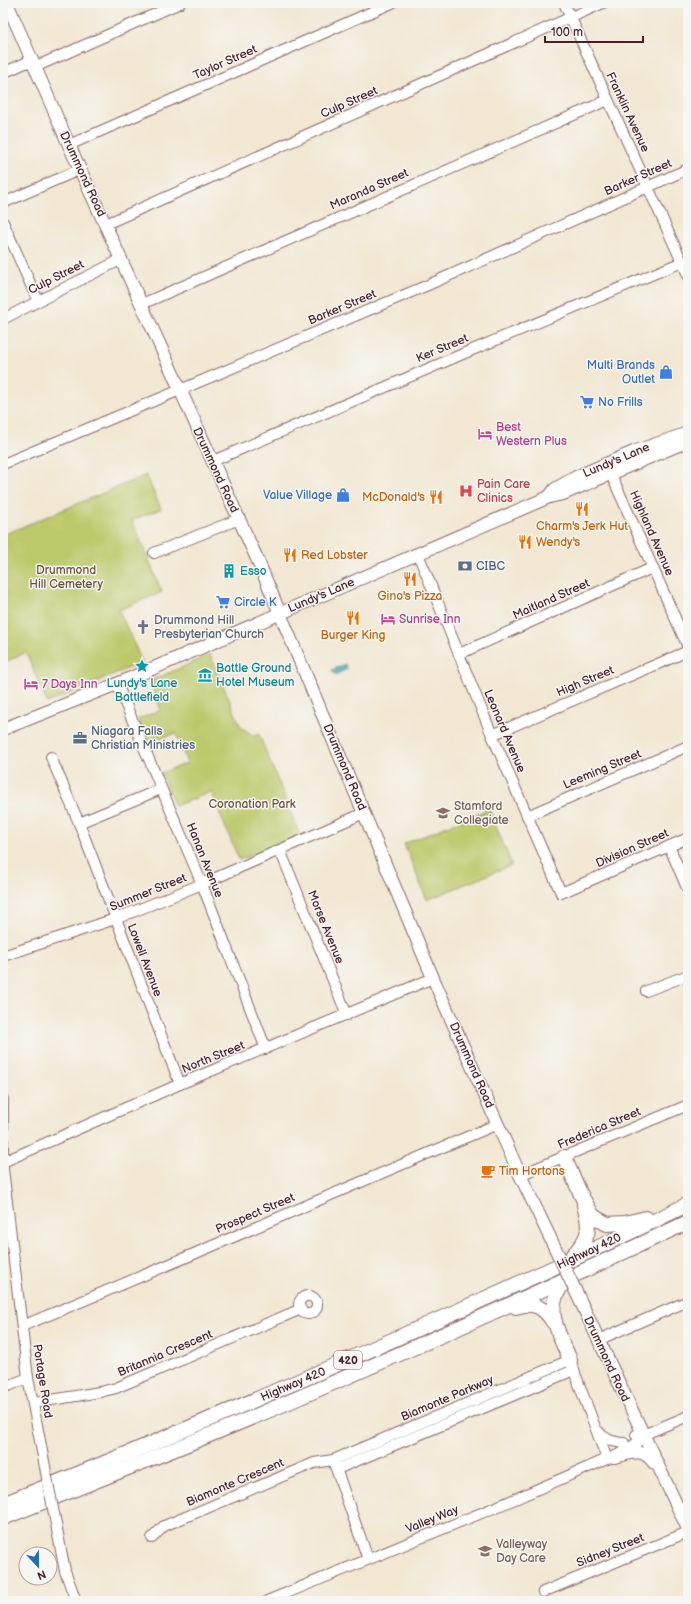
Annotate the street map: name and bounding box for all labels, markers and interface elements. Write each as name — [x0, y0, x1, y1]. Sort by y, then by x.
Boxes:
scale bar — [545, 18, 643, 44]
text: 100 m — [551, 25, 583, 40]
street label: Taylor Street — [191, 42, 260, 83]
street label: Franklin Avenue — [602, 70, 653, 155]
street label: Culp Street — [318, 83, 380, 122]
street label: Drummond Road — [56, 129, 109, 219]
street label: Barker Street — [602, 156, 675, 199]
street label: Maranda Street — [328, 165, 411, 213]
street label: Culp Street — [26, 257, 87, 298]
street label: Barker Street — [306, 286, 379, 329]
street label: Ker Street — [414, 331, 471, 366]
place label: Multi Brands Outlet — [587, 358, 655, 387]
shop icon: Multi Brands Outlet — [658, 364, 674, 380]
supermarket icon: No Frills — [579, 394, 595, 410]
place label: No Frills — [598, 395, 643, 410]
place label: Best Western Plus — [496, 420, 567, 449]
street label: Drummond Road — [189, 425, 242, 515]
hotel icon: Best Western Plus — [477, 426, 493, 442]
street label: Lundy's Lane — [581, 440, 652, 481]
place label: Pain Care Clinics — [477, 477, 530, 506]
hospital icon: Pain Care Clinics — [458, 483, 474, 499]
shop icon: Value Village — [335, 487, 351, 503]
place label: Value Village — [263, 488, 332, 503]
street label: Highland Avenue — [626, 488, 677, 578]
restaurant icon: McDonald's — [428, 489, 444, 505]
place label: McDonald's — [362, 490, 425, 505]
restaurant icon: Charm's Jerk Hut — [574, 501, 590, 517]
place label: Charm's Jerk Hut — [536, 519, 628, 534]
restaurant icon: Wendy's — [517, 534, 533, 550]
place label: Wendy's — [536, 535, 580, 550]
restaurant icon: Red Lobster — [282, 547, 298, 563]
place label: Red Lobster — [301, 548, 368, 563]
bank icon: CIBC — [457, 558, 473, 574]
place label: CIBC — [476, 559, 505, 574]
park label: Drummond Hill Cemetery — [29, 563, 103, 592]
building icon: Esso — [221, 563, 237, 579]
place label: Esso — [240, 564, 267, 579]
restaurant icon: Gino's Pizza — [402, 571, 418, 587]
street label: Lundy's Lane — [286, 575, 357, 616]
street label: Maitland Street — [510, 576, 592, 623]
place label: Gino's Pizza — [378, 589, 443, 604]
supermarket icon: Circle K — [215, 594, 231, 610]
place label: Circle K — [234, 595, 277, 610]
restaurant icon: Burger King — [345, 610, 361, 626]
hotel icon: Sunrise Inn — [380, 611, 396, 627]
place label: Sunrise Inn — [399, 612, 461, 627]
place label: Drummond Hill Presbyterian Church — [154, 613, 264, 642]
church icon: Drummond Hill Presbyterian Church — [135, 619, 151, 635]
place label: Burger King — [321, 628, 386, 643]
place icon: Lundy's Lane Battlefield — [134, 658, 150, 674]
place label: Battle Ground Hotel Museum — [216, 661, 295, 690]
street label: High Street — [554, 662, 617, 700]
museum icon: Battle Ground Hotel Museum — [197, 667, 213, 683]
hotel icon: 7 Days Inn — [23, 676, 39, 692]
place label: Lundy's Lane Battlefield — [107, 676, 177, 705]
place label: 7 Days Inn — [42, 677, 98, 692]
street label: Leonard Avenue — [480, 688, 529, 775]
street label: Drummond Road — [320, 722, 370, 813]
place label: Niagara Falls Christian Ministries — [91, 724, 195, 753]
office icon: Niagara Falls Christian Ministries — [72, 730, 88, 746]
street label: Leeming Street — [561, 746, 644, 793]
park label: Coronation Park — [208, 797, 296, 812]
place label: Stamford Collegiate — [454, 799, 509, 828]
school or university icon: Stamford Collegiate — [435, 805, 451, 821]
street label: Hanan Avenue — [183, 821, 226, 900]
street label: Division Street — [594, 826, 671, 871]
street label: Summer Street — [108, 870, 189, 915]
street label: Morse Avenue — [304, 888, 347, 966]
street label: Lowell Avenue — [124, 921, 165, 999]
street label: Drummond Road — [446, 1020, 497, 1111]
street label: North Street — [180, 1038, 247, 1077]
street label: Frederica Street — [555, 1104, 643, 1153]
cafe icon: Tim Hortons — [480, 1163, 496, 1179]
place label: Tim Hortons — [499, 1164, 565, 1179]
street label: Prospect Street — [213, 1190, 297, 1237]
street label: Highway 420 — [555, 1230, 624, 1273]
street label: Drummond Road — [580, 1314, 633, 1404]
street label: Britannia Crescent — [116, 1327, 215, 1380]
street label: Portage Road — [29, 1343, 56, 1419]
road number: 420 — [334, 1351, 362, 1369]
street label: Highway 420 — [258, 1364, 328, 1405]
street label: Biamonte Parkway — [399, 1372, 496, 1425]
street label: Biamonte Crescent — [184, 1455, 287, 1510]
street label: Valley Way — [404, 1502, 461, 1537]
street label: Sidney Street — [574, 1530, 646, 1571]
place label: Valleyway Day Care — [496, 1537, 548, 1566]
school or university icon: Valleyway Day Care — [477, 1543, 493, 1559]
north arrow — [18, 1546, 58, 1586]
text: N — [35, 1567, 48, 1582]

